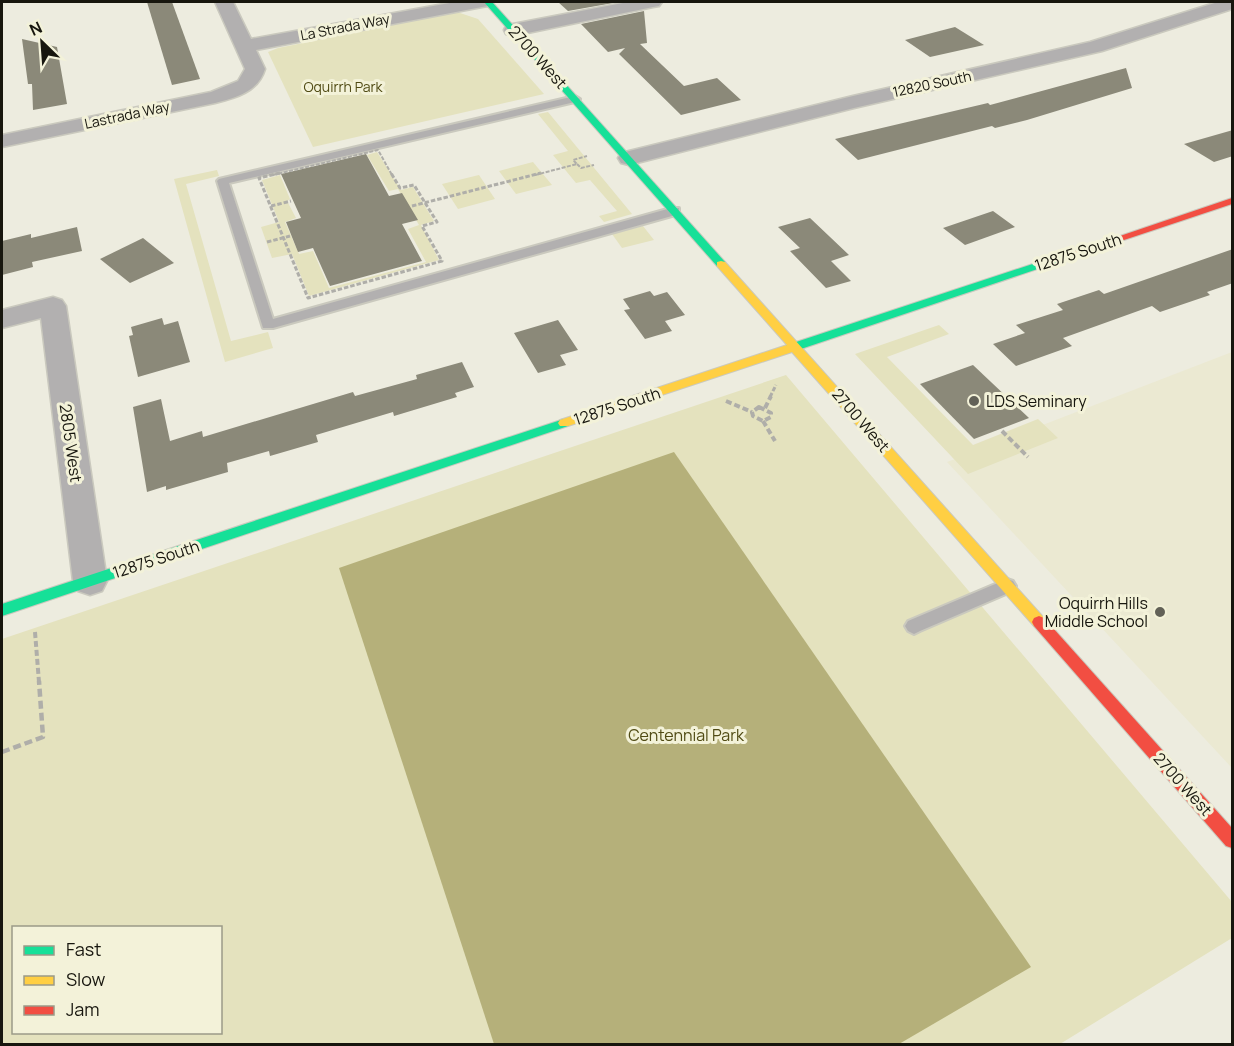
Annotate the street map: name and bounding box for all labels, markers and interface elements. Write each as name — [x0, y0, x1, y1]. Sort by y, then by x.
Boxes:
street label: La Strada Way — [299, 8, 392, 44]
north arrow — [12, 12, 72, 72]
text: N — [26, 16, 46, 41]
street label: 2700 West — [504, 21, 572, 93]
street label: 12820 South — [891, 66, 973, 101]
park label: Oquirrh Park — [303, 77, 384, 96]
street label: Lastrada Way — [83, 96, 172, 133]
street label: 12875 South — [1032, 228, 1124, 276]
street label: 12875 South — [571, 382, 663, 430]
street label: 2700 West — [827, 383, 895, 457]
place label: LDS Seminary — [986, 390, 1087, 412]
marker: LDS Seminary — [967, 394, 981, 408]
street label: 2805 West — [55, 402, 87, 484]
street label: 12875 South — [110, 535, 202, 583]
place label: Oquirrh Hills Middle School — [1045, 592, 1148, 632]
marker: Oquirrh Hills Middle School — [1153, 605, 1167, 619]
park label: Centennial Park — [628, 724, 745, 746]
street label: 2700 West — [1149, 748, 1217, 820]
legend — [12, 926, 222, 1034]
text: Fast — [66, 937, 101, 961]
text: Slow — [66, 967, 106, 991]
text: Jam — [66, 997, 100, 1021]

